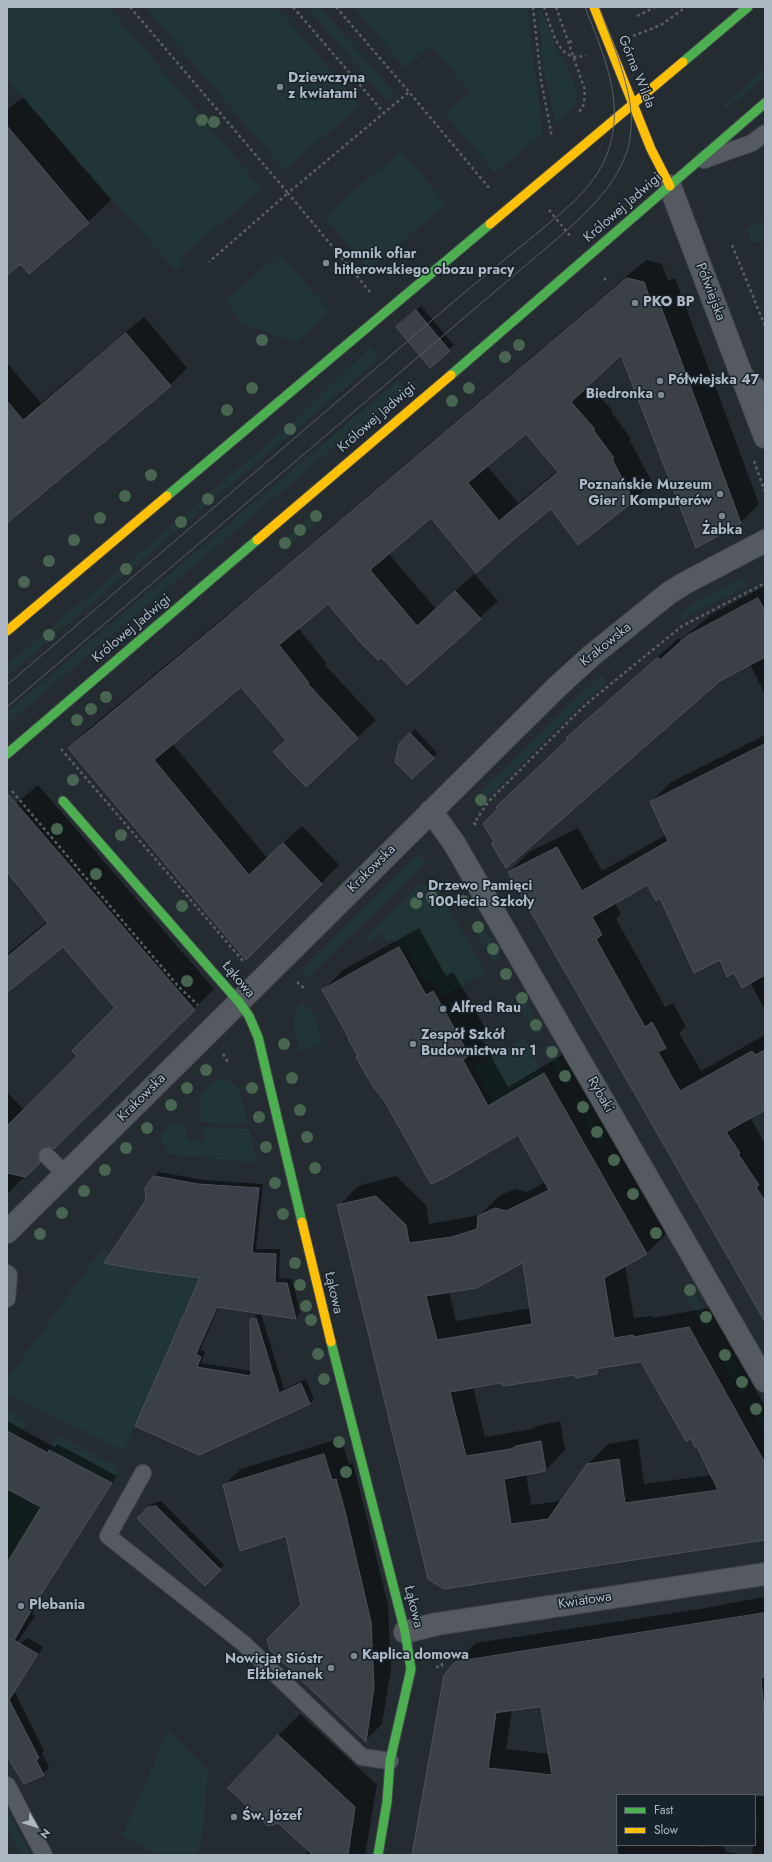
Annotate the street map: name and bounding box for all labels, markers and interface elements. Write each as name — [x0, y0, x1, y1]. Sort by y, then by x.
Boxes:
street label: Górna Wilda — [614, 33, 658, 111]
place label: Dziewczyna z kwiatami — [288, 71, 365, 104]
marker: Dziewczyna z kwiatami — [275, 82, 285, 92]
street label: Królowej Jadwigi — [581, 170, 665, 246]
place label: Pomnik ofiar hitlerowskiego obozu pracy — [334, 247, 514, 280]
marker: Pomnik ofiar hitlerowskiego obozu pracy — [321, 258, 331, 268]
street label: Półwiejska — [691, 261, 729, 323]
place label: PKO BP — [643, 295, 695, 311]
marker: PKO BP — [630, 298, 640, 308]
place label: Półwiejska 47 — [668, 373, 759, 389]
marker: Półwiejska 47 — [655, 376, 665, 386]
street label: Królowej Jadwigi — [335, 380, 419, 456]
place label: Biedronka — [586, 387, 653, 403]
marker: Biedronka — [656, 390, 666, 400]
place label: Poznańskie Muzeum Gier i Komputerów — [579, 478, 712, 510]
marker: Poznańskie Muzeum Gier i Komputerów — [715, 489, 725, 499]
marker: Żabka — [717, 511, 727, 521]
place label: Żabka — [702, 523, 742, 539]
street label: Królowej Jadwigi — [89, 591, 175, 667]
street label: Krakowska — [577, 619, 635, 671]
street label: Krakowska — [345, 842, 399, 896]
place label: Drzewo Pamięci 100-lecia Szkoły — [428, 879, 534, 912]
marker: Drzewo Pamięci 100-lecia Szkoły — [415, 890, 425, 900]
street label: Łąkowa — [218, 958, 258, 1002]
place label: Alfred Rau — [451, 1001, 521, 1017]
marker: Alfred Rau — [438, 1004, 448, 1014]
place label: Zespół Szkół Budownictwa nr 1 — [421, 1028, 536, 1060]
marker: Zespół Szkół Budownictwa nr 1 — [408, 1039, 418, 1049]
street label: Krakowska — [115, 1071, 169, 1125]
street label: Rybaki — [583, 1074, 617, 1116]
street label: Łąkowa — [320, 1270, 346, 1316]
street label: Łąkowa — [400, 1584, 426, 1630]
street label: Kwiatowa — [557, 1588, 613, 1614]
place label: Plebania — [29, 1598, 85, 1614]
marker: Plebania — [16, 1601, 26, 1611]
place label: Kaplica domowa — [362, 1648, 469, 1664]
marker: Kaplica domowa — [349, 1651, 359, 1661]
place label: Nowicjat Sióstr Elżbietanek — [225, 1652, 323, 1684]
marker: Nowicjat Sióstr Elżbietanek — [326, 1663, 336, 1673]
legend — [616, 1794, 756, 1846]
text: Fast — [654, 1801, 673, 1819]
north arrow — [16, 1806, 56, 1846]
place label: Św. Józef — [242, 1809, 302, 1825]
marker: Św. Józef — [229, 1812, 239, 1822]
text: Slow — [654, 1821, 678, 1839]
text: N — [36, 1825, 54, 1842]

